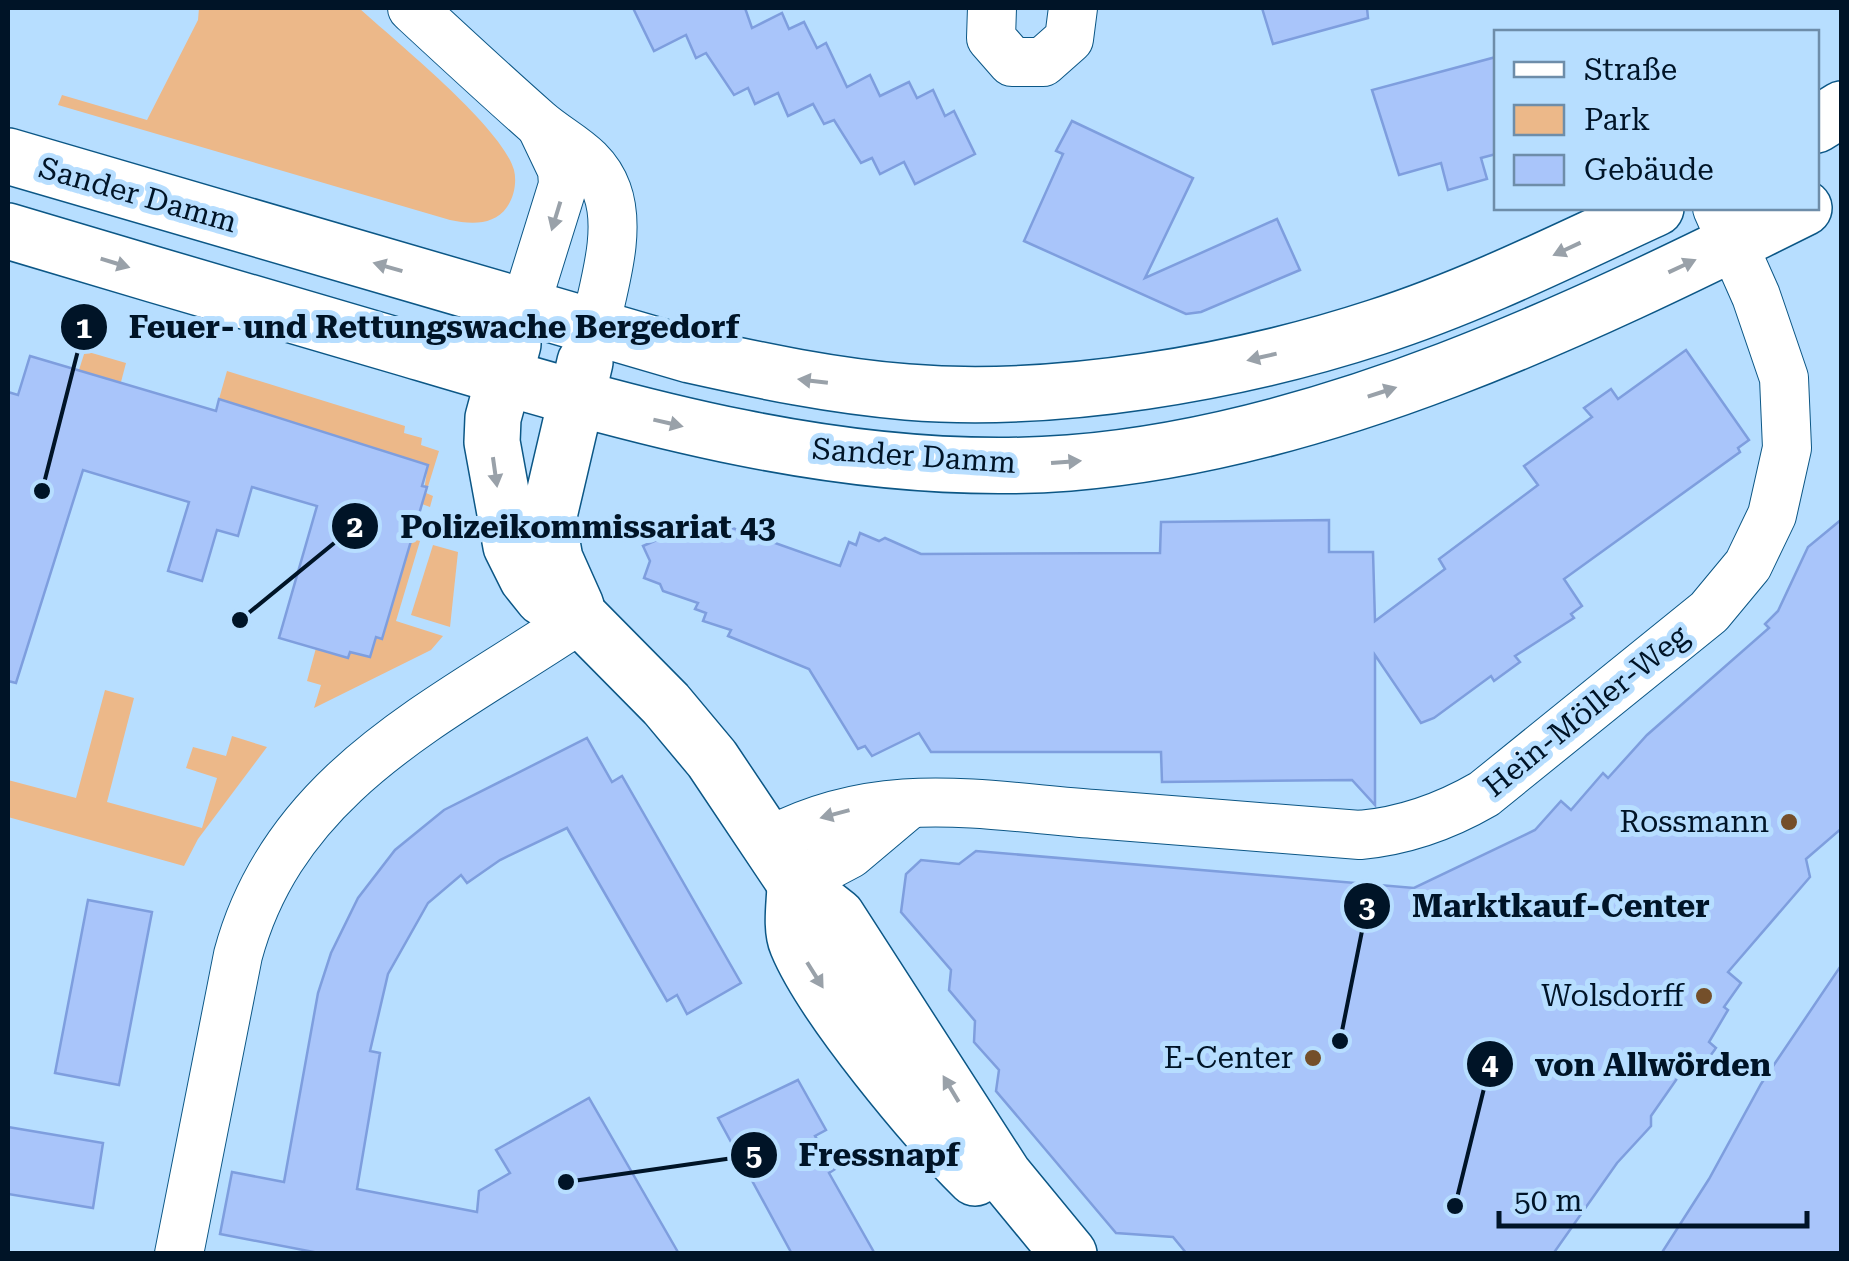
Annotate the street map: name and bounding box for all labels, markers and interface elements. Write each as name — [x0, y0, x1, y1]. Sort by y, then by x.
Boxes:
legend — [1494, 30, 1819, 210]
text: Straße — [1584, 52, 1677, 87]
text: Park — [1584, 102, 1650, 137]
street label: Sander Damm — [35, 150, 241, 239]
text: Gebäude — [1584, 152, 1714, 187]
one-way arrow — [548, 202, 563, 232]
one-way arrow — [1553, 240, 1582, 257]
one-way arrow — [100, 256, 131, 271]
one-way arrow — [1668, 258, 1697, 275]
one-way arrow — [373, 259, 404, 275]
callout: Feuer- und Rettungswache Bergedorf — [59, 296, 759, 358]
text: Feuer- und Rettungswache Bergedorf — [129, 308, 741, 346]
text: 1 — [76, 310, 93, 345]
one-way arrow — [1246, 350, 1277, 365]
one-way arrow — [796, 373, 828, 389]
one-way arrow — [1368, 384, 1398, 399]
one-way arrow — [653, 416, 684, 431]
street label: Sander Damm — [811, 431, 1017, 480]
one-way arrow — [1050, 454, 1082, 470]
one-way arrow — [488, 457, 504, 489]
callout: Polizeikommissariat 43 — [330, 495, 795, 557]
text: Polizeikommissariat 43 — [400, 508, 776, 546]
text: 2 — [347, 509, 363, 544]
street label: Hein-Möller-Weg — [1477, 618, 1695, 804]
place label: Rossmann — [1620, 804, 1769, 839]
one-way arrow — [819, 807, 850, 822]
marker: Rossmann — [1778, 811, 1800, 833]
callout: Marktkauf-Center — [1342, 875, 1730, 937]
text: Marktkauf-Center — [1412, 887, 1710, 925]
text: 3 — [1359, 889, 1376, 924]
one-way arrow — [805, 961, 824, 988]
place label: Wolsdorff — [1541, 978, 1685, 1013]
marker: Wolsdorff — [1693, 985, 1715, 1007]
callout: von Allwörden — [1465, 1033, 1791, 1095]
place label: E-Center — [1164, 1040, 1293, 1075]
text: von Allwörden — [1535, 1046, 1771, 1084]
marker: E-Center — [1302, 1047, 1324, 1069]
text: 4 — [1482, 1047, 1499, 1082]
one-way arrow — [943, 1076, 961, 1103]
callout: Fressnapf — [729, 1124, 980, 1186]
text: Fressnapf — [798, 1136, 961, 1174]
text: 5 — [746, 1137, 762, 1172]
scale bar — [1499, 1166, 1806, 1228]
text: 50 m — [1514, 1183, 1583, 1218]

